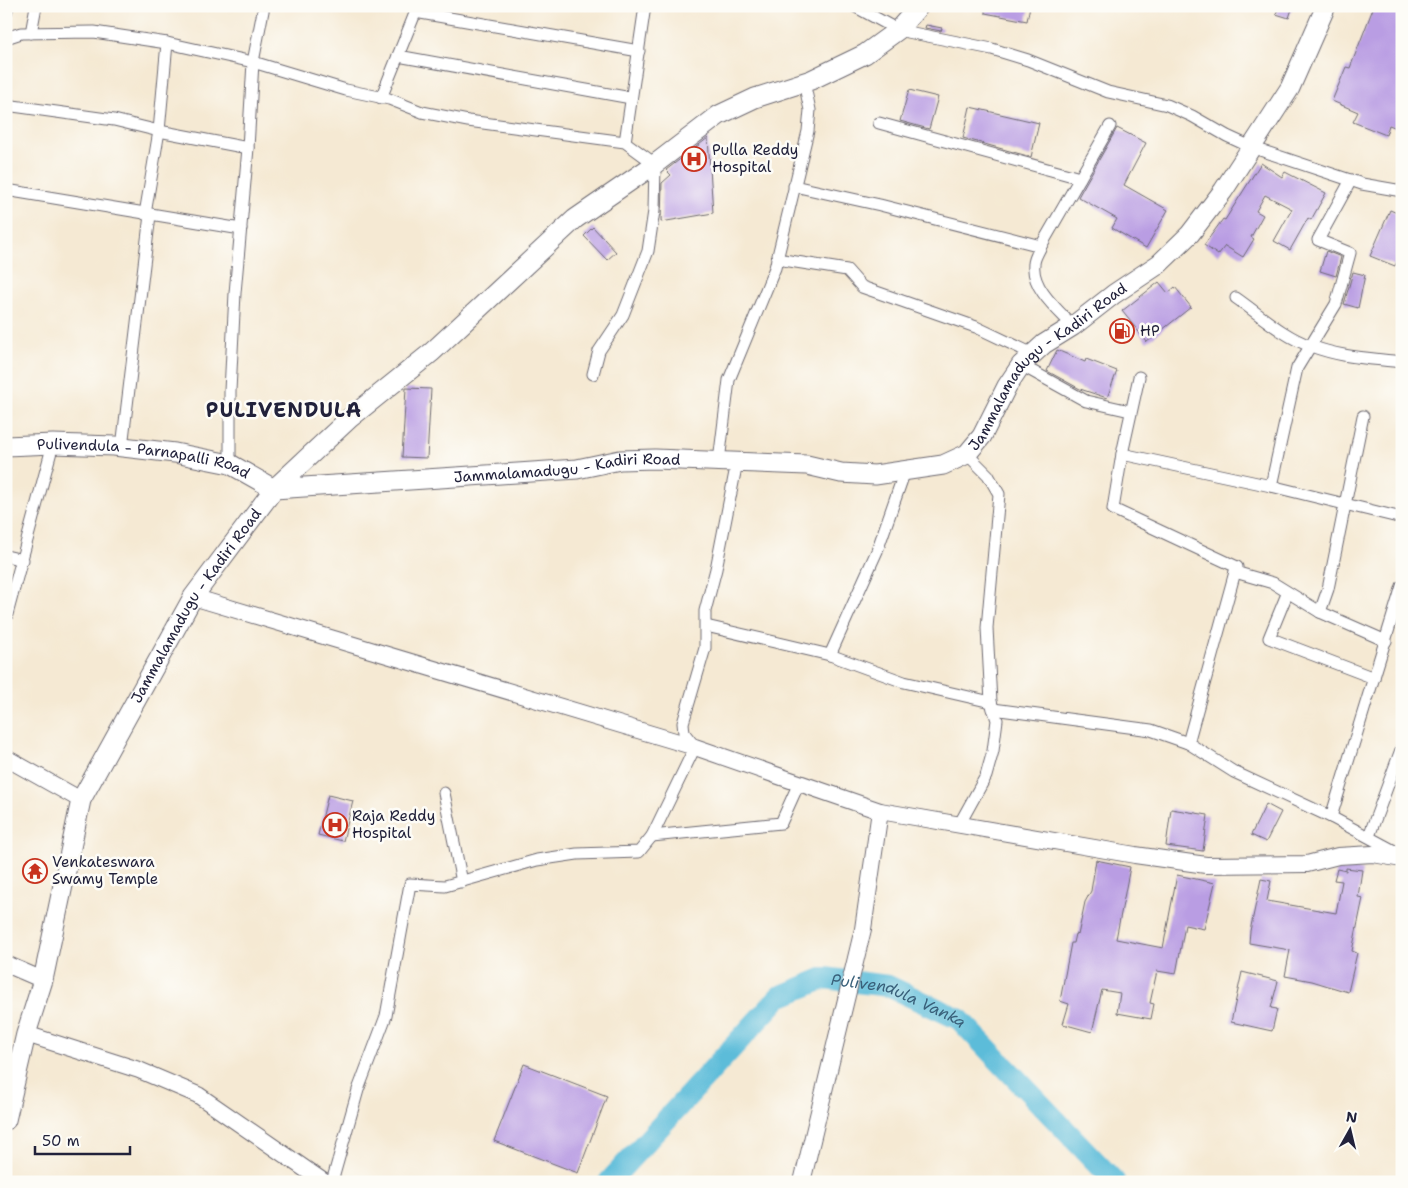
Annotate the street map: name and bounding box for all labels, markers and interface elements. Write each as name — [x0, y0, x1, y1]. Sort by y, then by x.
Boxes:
place label: Pulla Reddy Hospital — [712, 140, 798, 177]
hospital icon: Pulla Reddy Hospital — [681, 146, 707, 172]
street label: Jammalamadugu - Kadiri Road — [964, 278, 1131, 455]
fuel station icon: HP — [1109, 318, 1135, 344]
place label: HP — [1140, 321, 1160, 341]
district label: PULIVENDULA — [206, 397, 362, 423]
street label: Pulivendula - Parnapalli Road — [36, 434, 254, 484]
street label: Jammalamadugu - Kadiri Road — [453, 449, 681, 487]
street label: Jammalamadugu - Kadiri Road — [126, 504, 266, 707]
place label: Raja Reddy Hospital — [352, 806, 435, 843]
hospital icon: Raja Reddy Hospital — [322, 812, 348, 838]
place label: Venkateswara Swamy Temple — [52, 852, 158, 889]
temple icon: Venkateswara Swamy Temple — [22, 858, 48, 884]
water label: Pulivendula Vanka — [830, 969, 972, 1032]
north arrow — [1326, 1106, 1376, 1156]
text: N — [1345, 1107, 1359, 1127]
scale bar — [35, 1123, 130, 1155]
text: 50 m — [42, 1131, 80, 1151]

